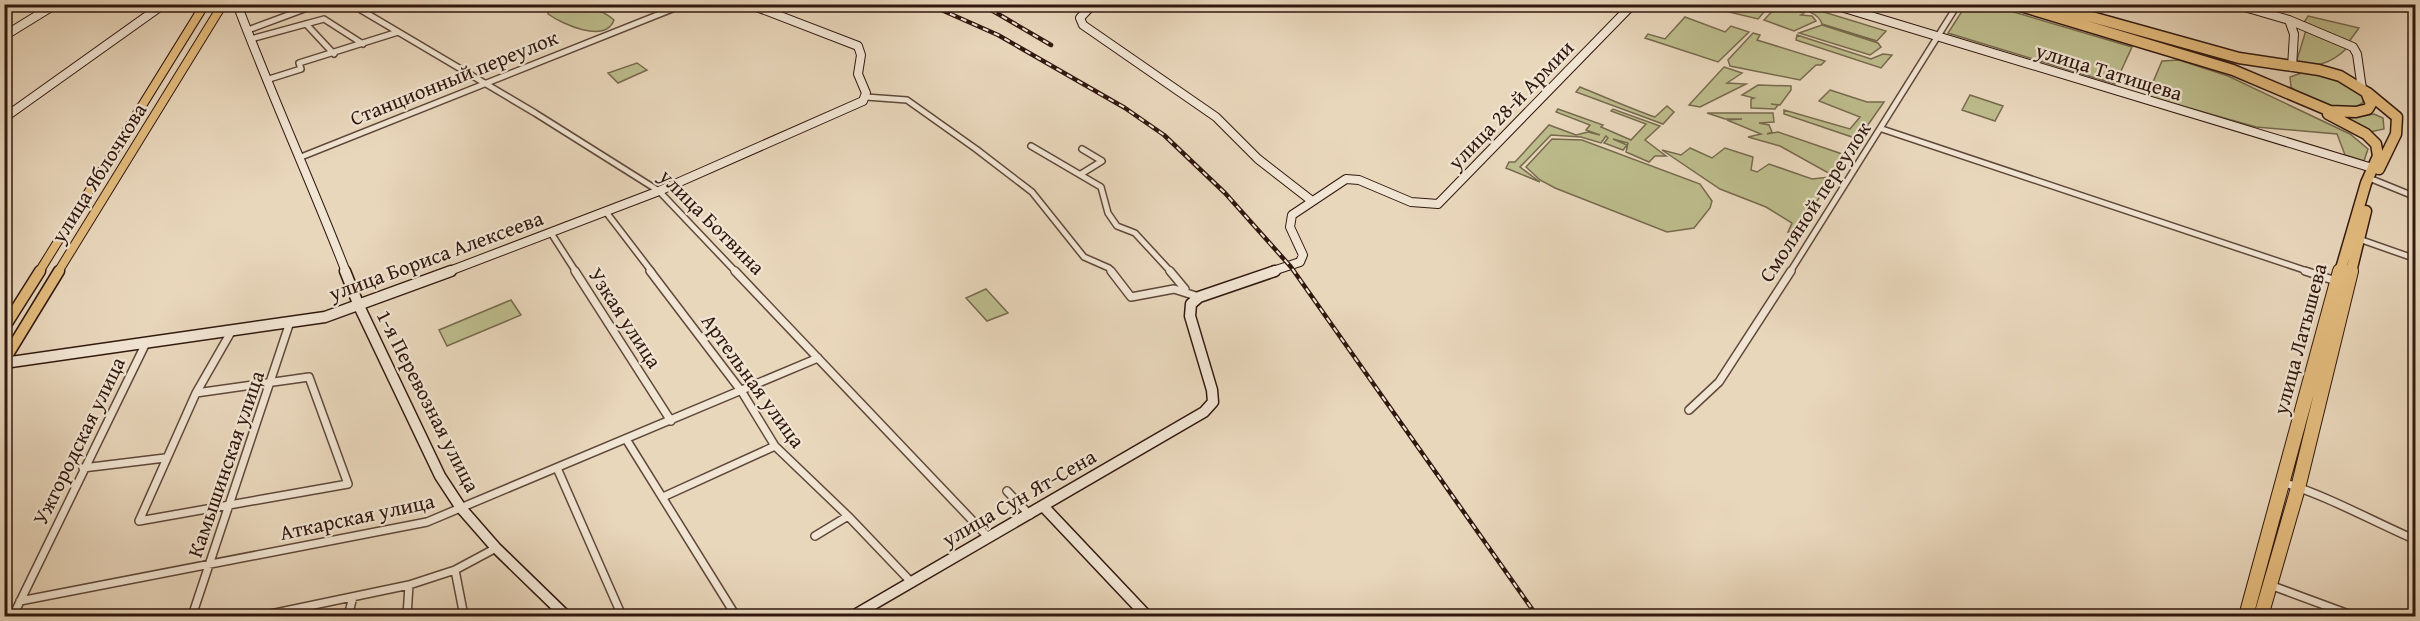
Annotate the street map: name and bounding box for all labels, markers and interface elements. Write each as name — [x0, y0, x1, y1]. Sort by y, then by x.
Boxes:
street label: Станционный переулок — [345, 22, 562, 133]
street label: улица 28-й Армии — [1440, 33, 1581, 177]
street label: улица Татищева — [2031, 34, 2186, 109]
street label: улица Яблочкова — [43, 97, 154, 250]
street label: Смоляной переулок — [1751, 115, 1878, 288]
street label: улица Ботвина — [652, 161, 772, 282]
street label: улица Бориса Алексеева — [323, 202, 547, 309]
street label: улица Латышева — [2264, 260, 2335, 419]
street label: Узкая улица — [581, 261, 670, 374]
street label: 1-я Перевозная улица — [369, 304, 488, 498]
street label: Артельная улица — [694, 307, 813, 454]
street label: Ужгородская улица — [24, 352, 133, 530]
street label: Камышинская улица — [179, 366, 272, 561]
street label: улица Сун Ят-Сена — [935, 441, 1102, 555]
street label: Аткарская улица — [277, 485, 437, 548]

